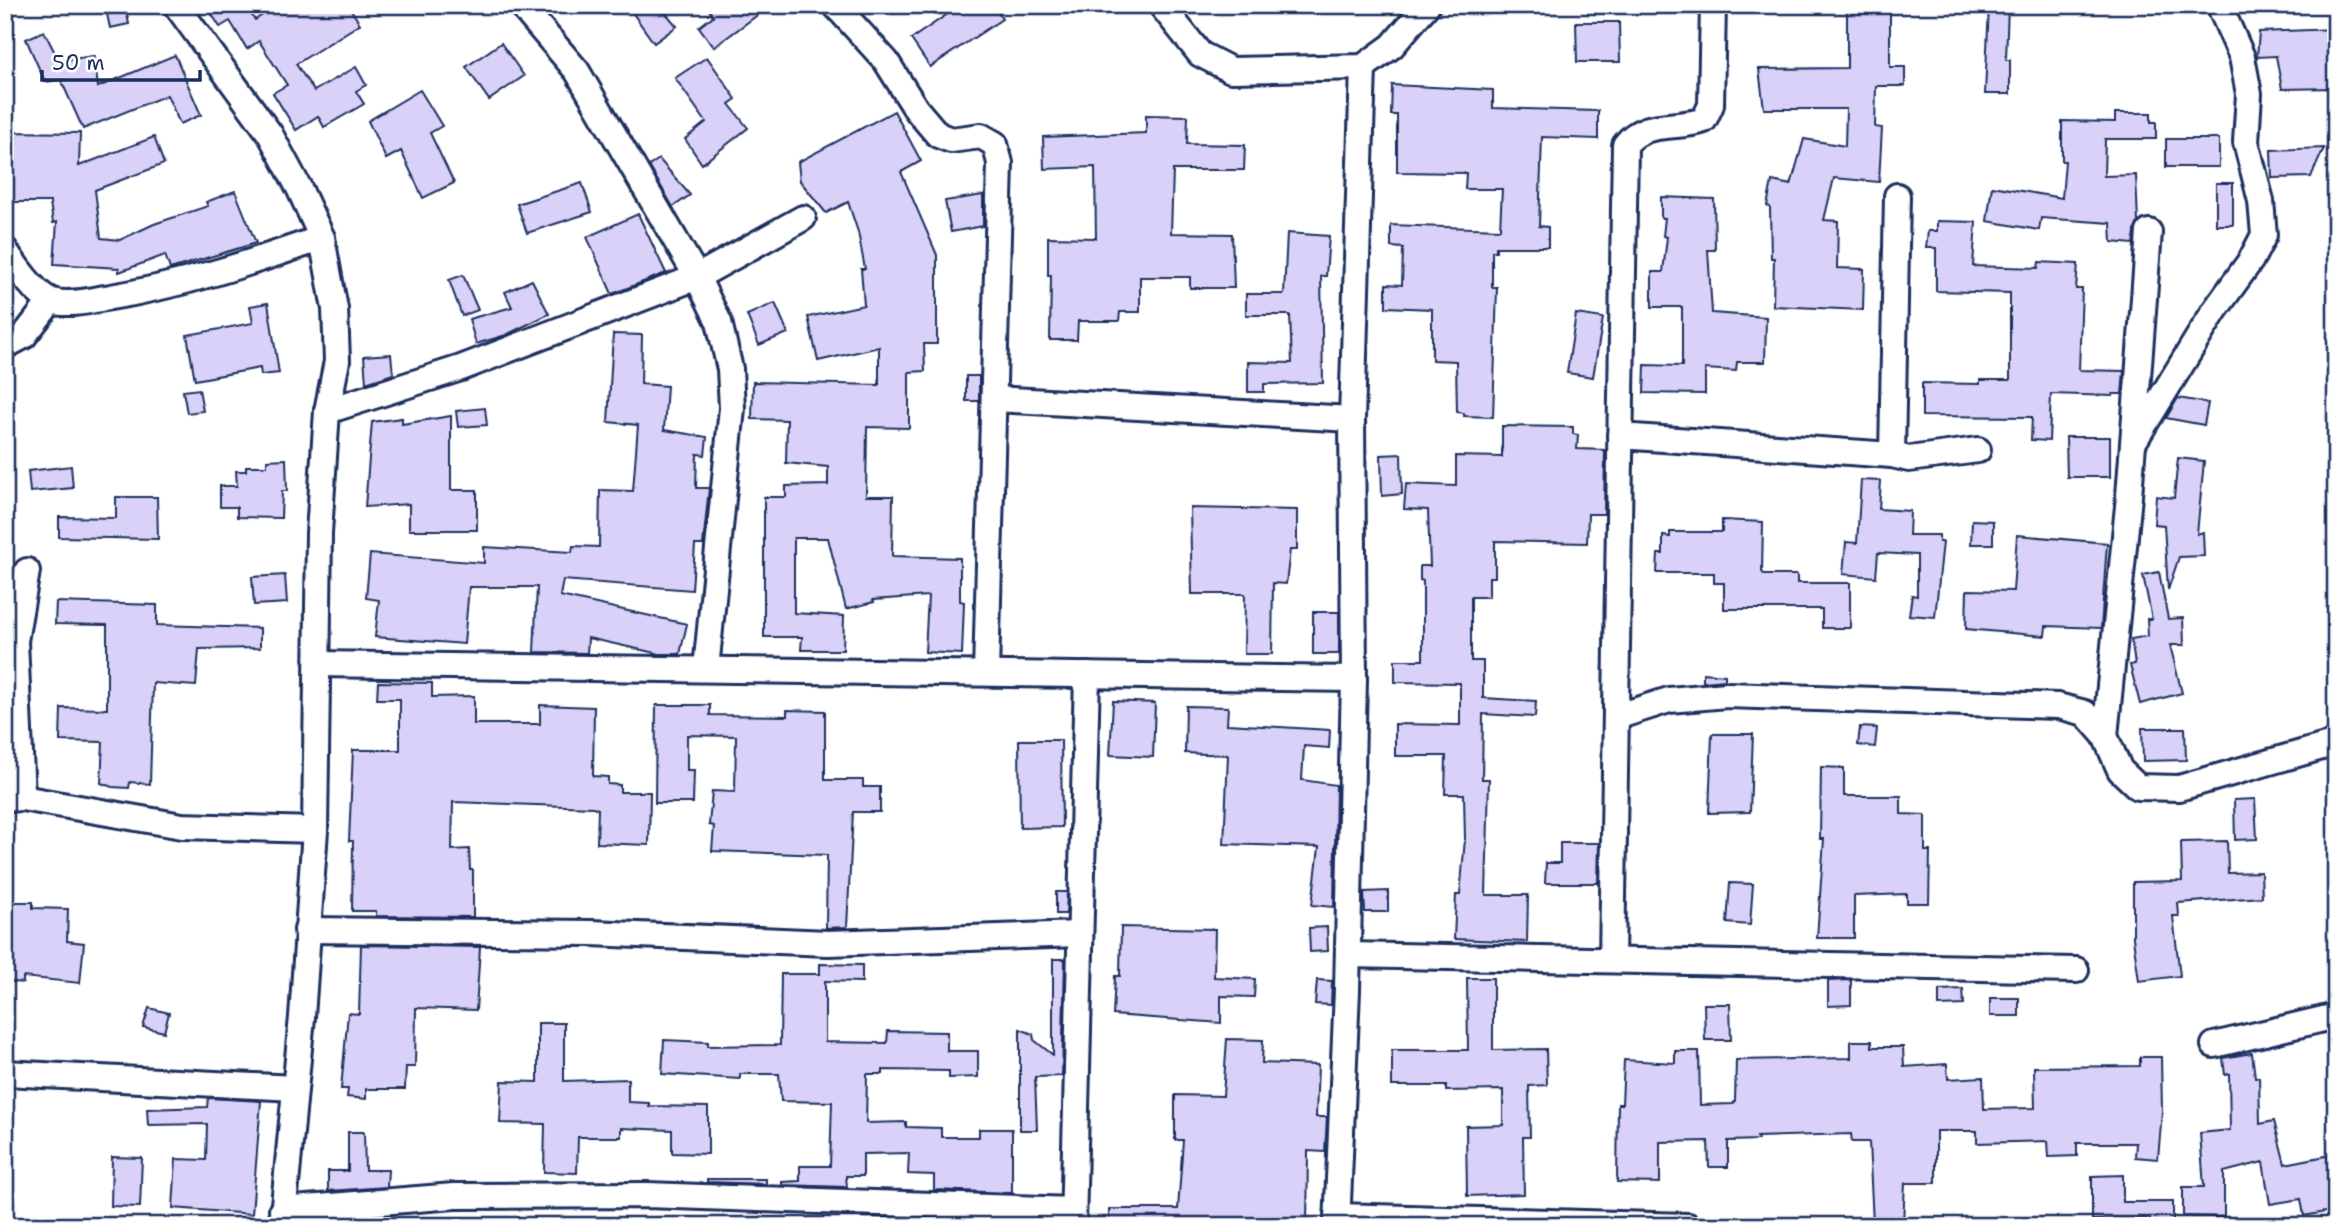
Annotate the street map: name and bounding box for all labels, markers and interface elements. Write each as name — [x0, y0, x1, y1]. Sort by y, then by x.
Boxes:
scale bar — [42, 38, 200, 82]
text: 50 m — [52, 49, 105, 77]

